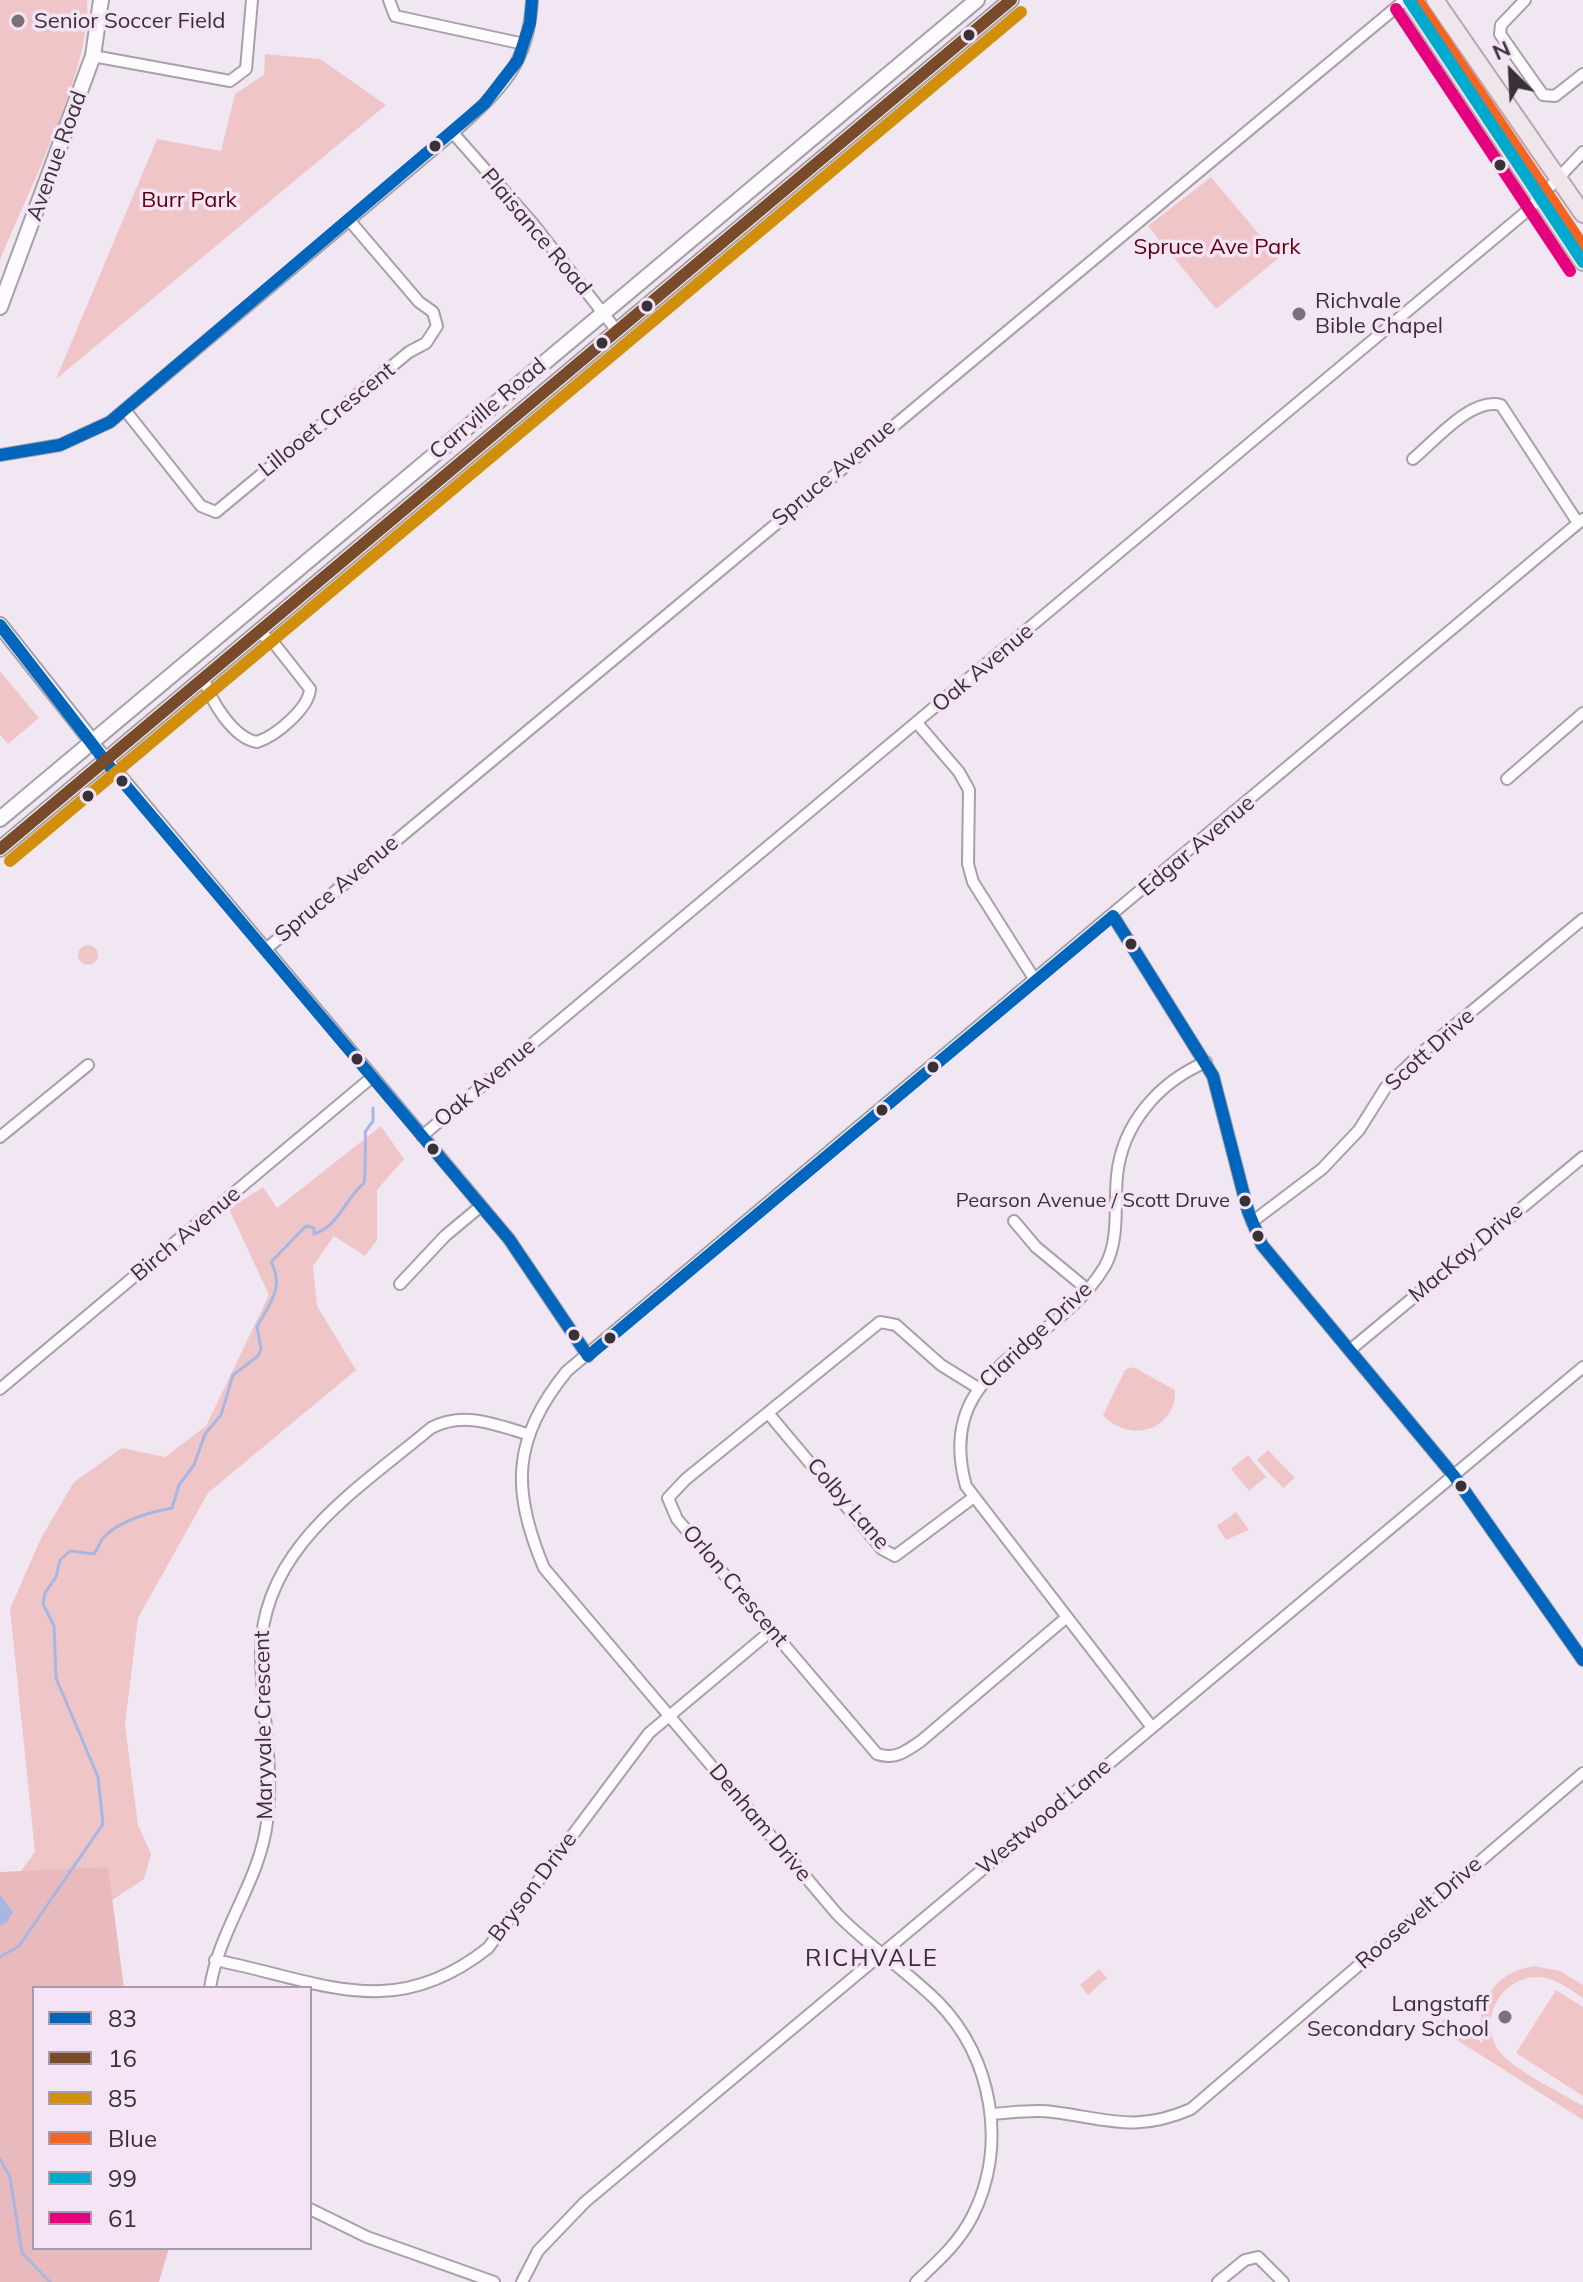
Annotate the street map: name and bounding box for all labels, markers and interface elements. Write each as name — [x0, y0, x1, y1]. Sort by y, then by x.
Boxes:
place label: Senior Soccer Field — [34, 8, 225, 34]
marker: Senior Soccer Field — [9, 12, 27, 30]
unlabelled marker — [961, 27, 977, 43]
north arrow — [1471, 32, 1551, 112]
text: N — [1488, 34, 1515, 66]
street label: Avenue Road — [21, 87, 93, 225]
unlabelled marker — [427, 138, 443, 154]
unlabelled marker — [1492, 157, 1508, 173]
street label: Plaisance Road — [475, 163, 597, 301]
park label: Burr Park — [141, 187, 237, 213]
park label: Spruce Ave Park — [1133, 234, 1301, 260]
place label: Richvale Bible Chapel — [1315, 288, 1443, 340]
unlabelled marker — [639, 298, 655, 314]
marker: Richvale Bible Chapel — [1290, 305, 1308, 323]
unlabelled marker — [594, 335, 610, 351]
street label: Carrville Road — [425, 353, 551, 465]
street label: Lillooet Crescent — [254, 357, 400, 483]
street label: Spruce Avenue — [767, 414, 901, 532]
street label: Oak Avenue — [927, 618, 1039, 718]
unlabelled marker — [114, 773, 130, 789]
unlabelled marker — [80, 788, 96, 804]
street label: Edgar Avenue — [1134, 790, 1260, 902]
street label: Spruce Avenue — [270, 830, 404, 948]
unlabelled marker — [1123, 936, 1139, 952]
street label: Scott Drive — [1380, 1003, 1480, 1097]
street label: Oak Avenue — [429, 1033, 541, 1133]
unlabelled marker — [349, 1051, 365, 1067]
unlabelled marker — [925, 1059, 941, 1075]
unlabelled marker — [874, 1102, 890, 1118]
unlabelled marker — [425, 1141, 441, 1157]
street label: Birch Avenue — [126, 1181, 246, 1287]
place label: Pearson Avenue / Scott Druve — [956, 1189, 1230, 1213]
marker: Pearson Avenue / Scott Druve — [1237, 1193, 1253, 1209]
street label: MacKay Drive — [1404, 1198, 1528, 1308]
unlabelled marker — [1250, 1228, 1266, 1244]
street label: Claridge Drive — [974, 1276, 1098, 1394]
unlabelled marker — [566, 1327, 582, 1343]
unlabelled marker — [602, 1330, 618, 1346]
street label: Colby Lane — [801, 1453, 895, 1555]
unlabelled marker — [1453, 1478, 1469, 1494]
street label: Orlon Crescent — [677, 1520, 793, 1652]
street label: Maryvale Crescent — [249, 1630, 279, 1820]
street label: Westwood Lane — [972, 1753, 1116, 1881]
street label: Denham Drive — [703, 1759, 817, 1887]
street label: Bryson Drive — [483, 1827, 583, 1947]
street label: Roosevelt Drive — [1351, 1851, 1487, 1975]
district label: RICHVALE — [805, 1945, 939, 1973]
legend — [32, 1986, 312, 2250]
place label: Langstaff Secondary School — [1307, 1991, 1489, 2042]
text: 83 — [108, 2003, 137, 2033]
marker: Langstaff Secondary School — [1496, 2008, 1514, 2026]
text: 16 — [108, 2043, 137, 2073]
text: 85 — [108, 2083, 137, 2113]
text: Blue — [108, 2123, 157, 2153]
text: 99 — [108, 2163, 137, 2193]
text: 61 — [108, 2203, 137, 2233]

